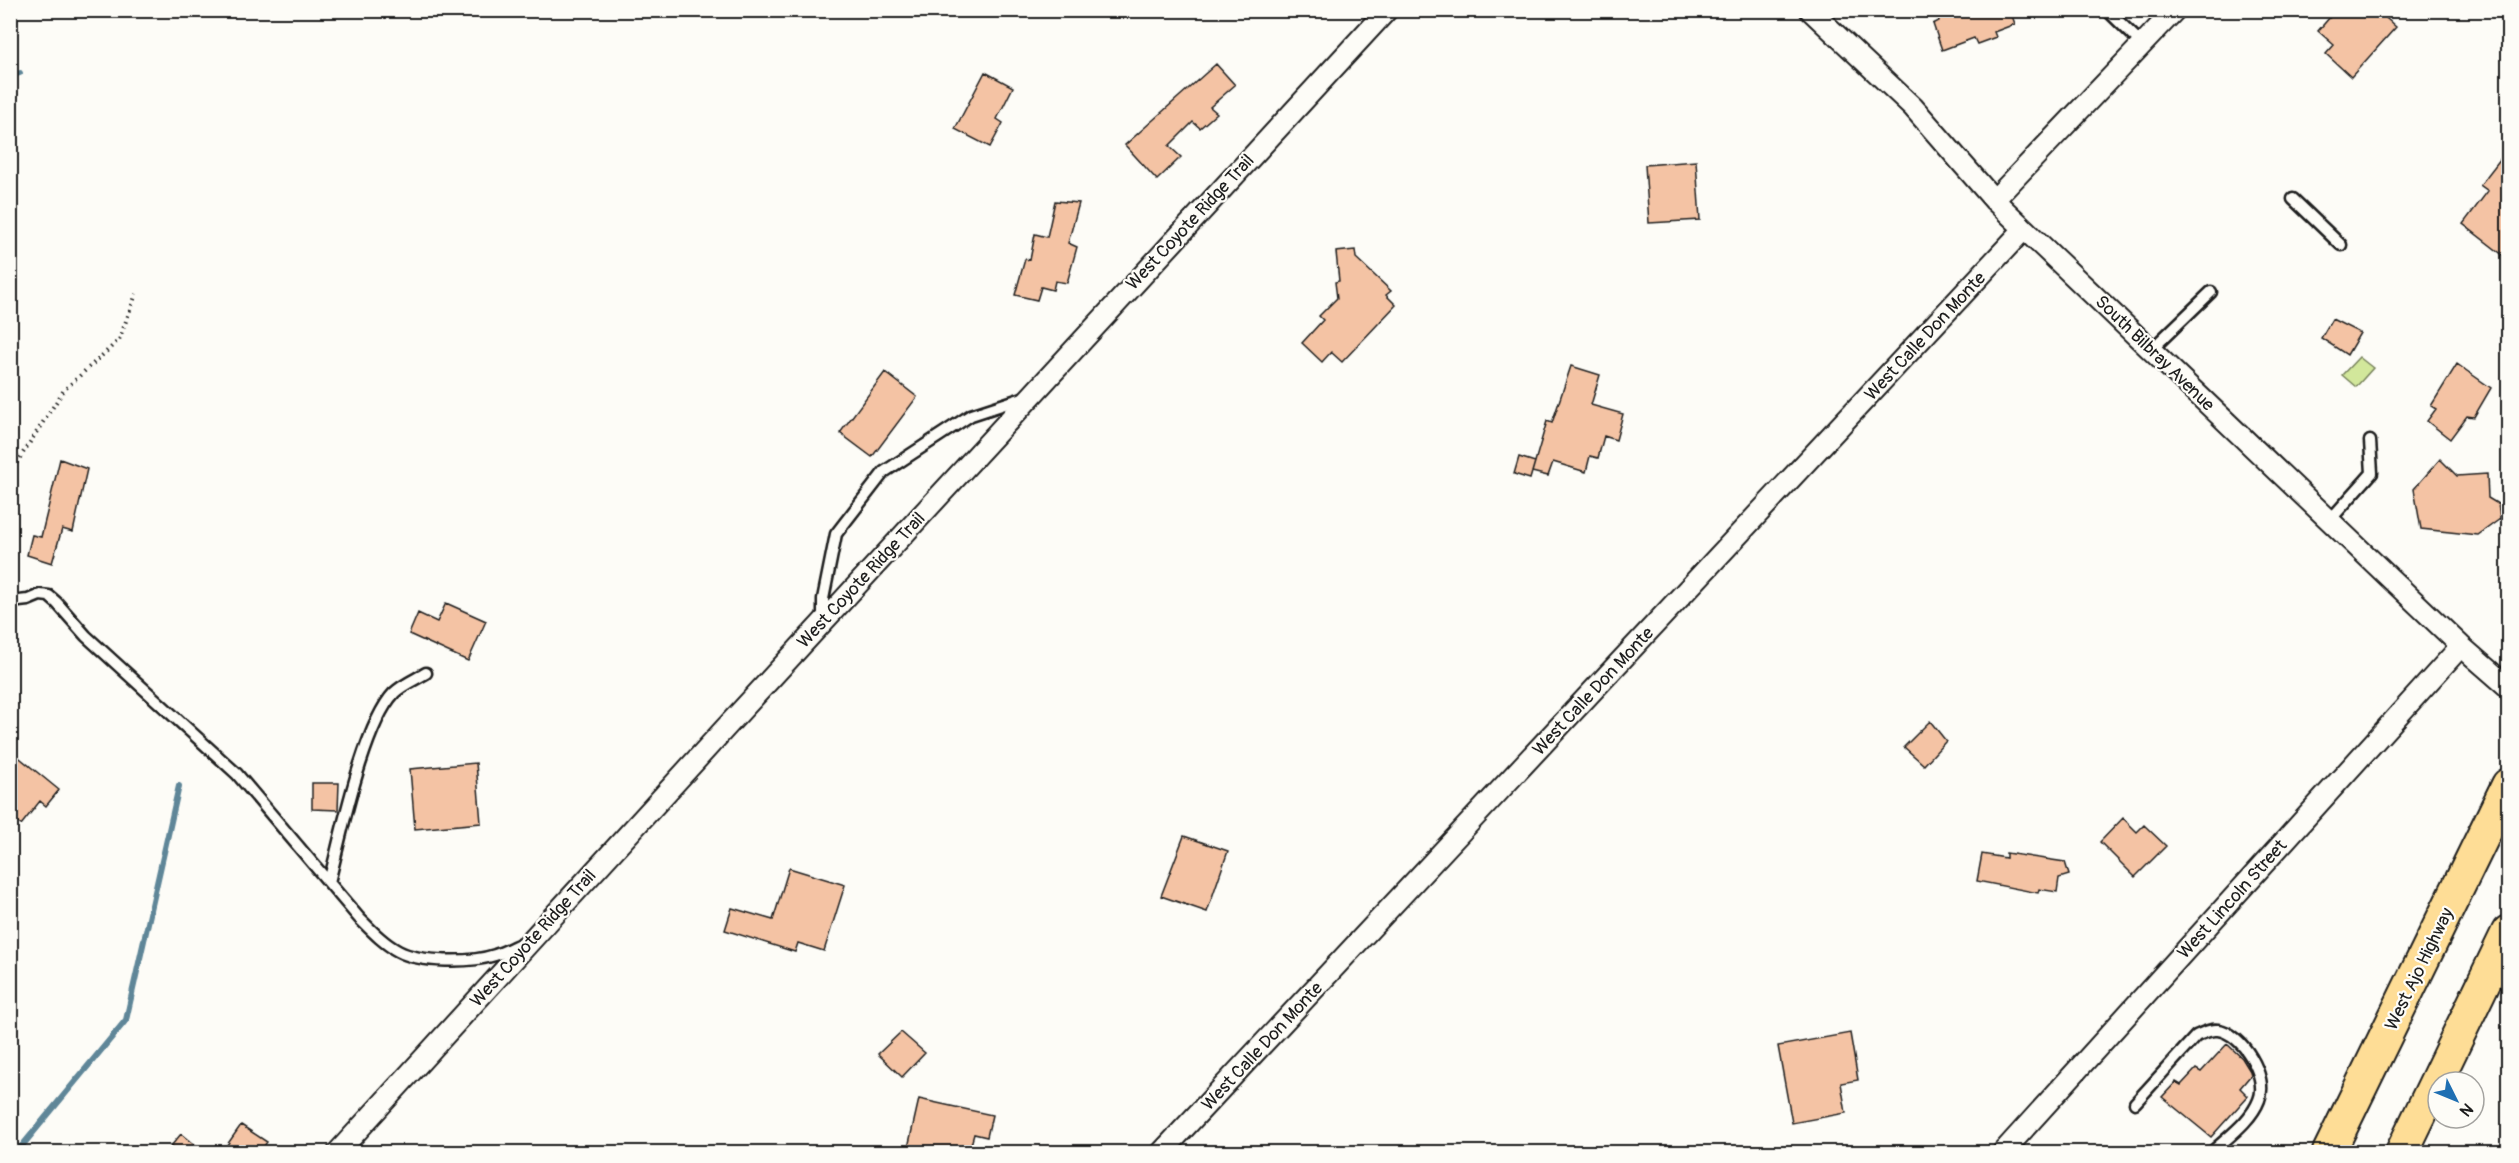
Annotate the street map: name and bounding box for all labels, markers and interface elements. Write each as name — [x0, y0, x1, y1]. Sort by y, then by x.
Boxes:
street label: West Coyote Ridge Trail — [1121, 150, 1259, 295]
street label: West Calle Don Monte — [1860, 267, 1991, 406]
street label: South Bilbray Avenue — [2090, 291, 2219, 416]
street label: West Coyote Ridge Trail — [792, 508, 930, 653]
street label: West Calle Don Monte — [1528, 622, 1659, 761]
street label: West Lincoln Street — [2173, 834, 2293, 964]
street label: West Coyote Ridge Trail — [465, 865, 601, 1012]
street label: West Ajo Highway — [2380, 904, 2459, 1034]
street label: West Calle Don Monte — [1197, 977, 1328, 1116]
north arrow — [2426, 1070, 2486, 1130]
text: N — [2455, 1099, 2477, 1120]

